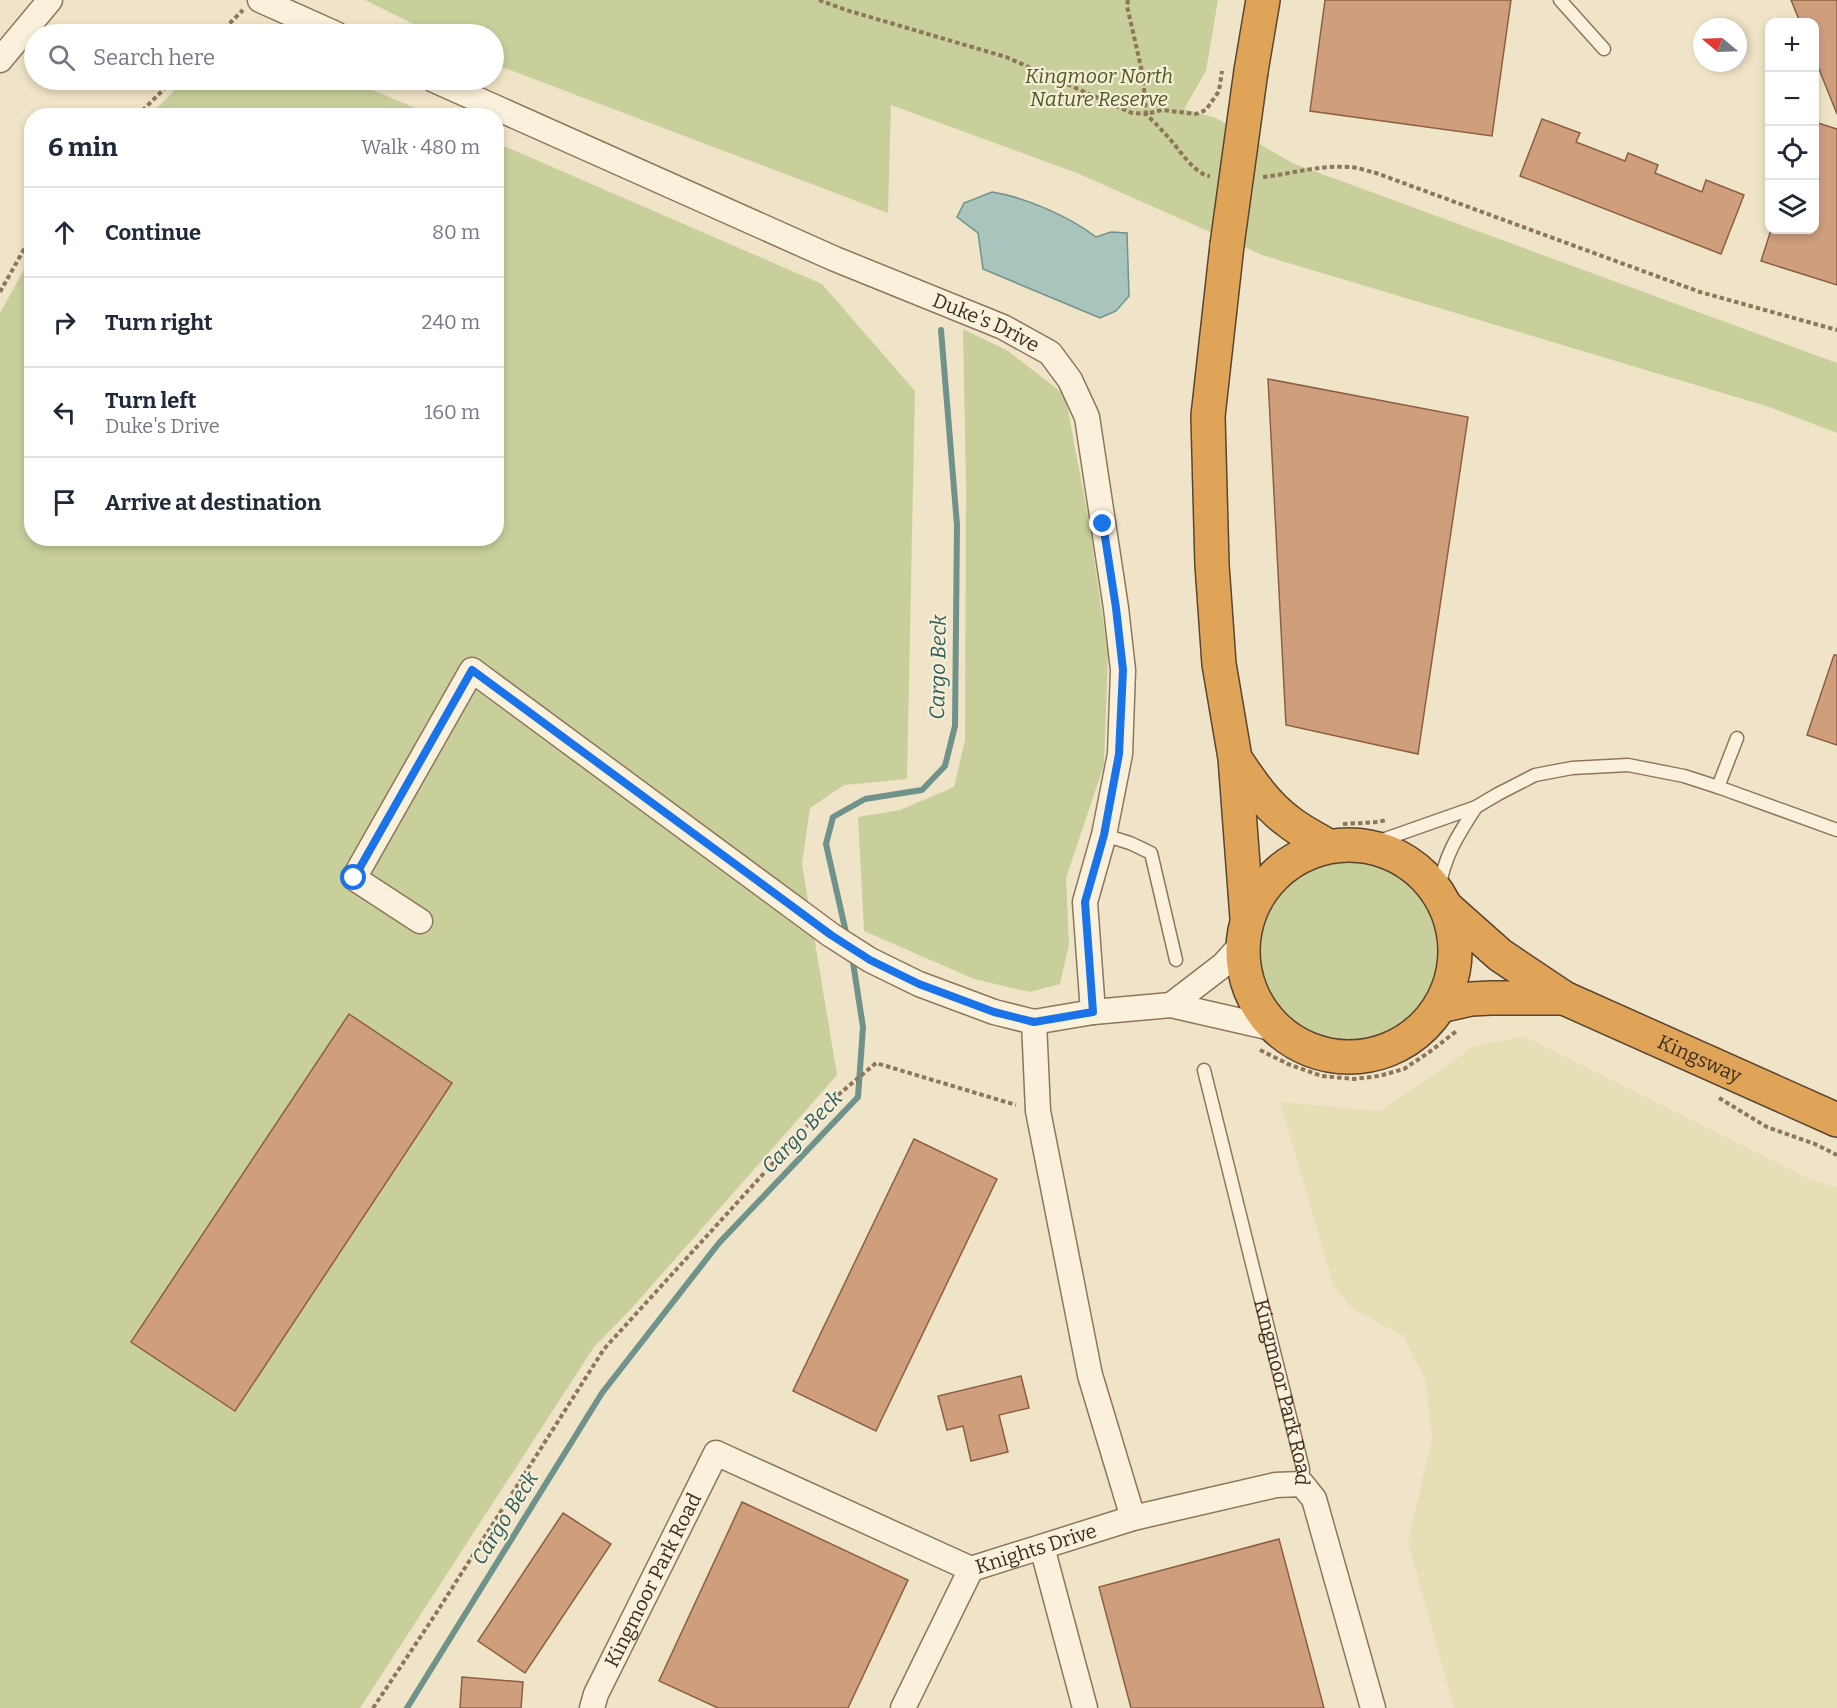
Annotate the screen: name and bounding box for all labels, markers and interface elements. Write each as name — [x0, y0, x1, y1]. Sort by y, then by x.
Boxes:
north arrow — [1693, 18, 1747, 72]
map controls — [1765, 18, 1819, 234]
button: + — [1765, 18, 1819, 72]
search box — [24, 24, 504, 90]
icon: search — [45, 41, 78, 74]
text: Search here — [93, 44, 215, 71]
park label: Kingmoor North Nature Reserve — [1025, 64, 1173, 111]
button: − — [1765, 72, 1819, 126]
button: locate — [1765, 126, 1819, 180]
text: 6 min — [48, 132, 118, 163]
text: Walk · 480 m — [361, 135, 480, 159]
button: layers — [1765, 180, 1819, 234]
icon: ahead — [48, 216, 81, 249]
text: Continue — [105, 219, 201, 246]
text: 80 m — [432, 220, 480, 244]
street label: Duke's Drive — [929, 288, 1044, 357]
icon: right — [48, 306, 81, 339]
text: Turn right — [105, 309, 213, 336]
text: 240 m — [422, 310, 480, 334]
text: Turn left — [105, 387, 197, 414]
icon: left — [48, 396, 81, 429]
text: 160 m — [424, 400, 480, 424]
text: Duke's Drive — [105, 414, 220, 438]
icon: arrive — [48, 486, 81, 519]
text: Arrive at destination — [105, 489, 321, 516]
route end — [1089, 510, 1115, 536]
water label: Cargo Beck — [924, 614, 952, 720]
route start — [340, 864, 366, 890]
street label: Kingsway — [1654, 1029, 1746, 1088]
water label: Cargo Beck — [756, 1085, 848, 1179]
street label: Kingmoor Park Road — [1249, 1296, 1316, 1487]
water label: Cargo Beck — [466, 1466, 544, 1569]
street label: Kingmoor Park Road — [599, 1489, 706, 1671]
street label: Knights Drive — [972, 1518, 1100, 1579]

